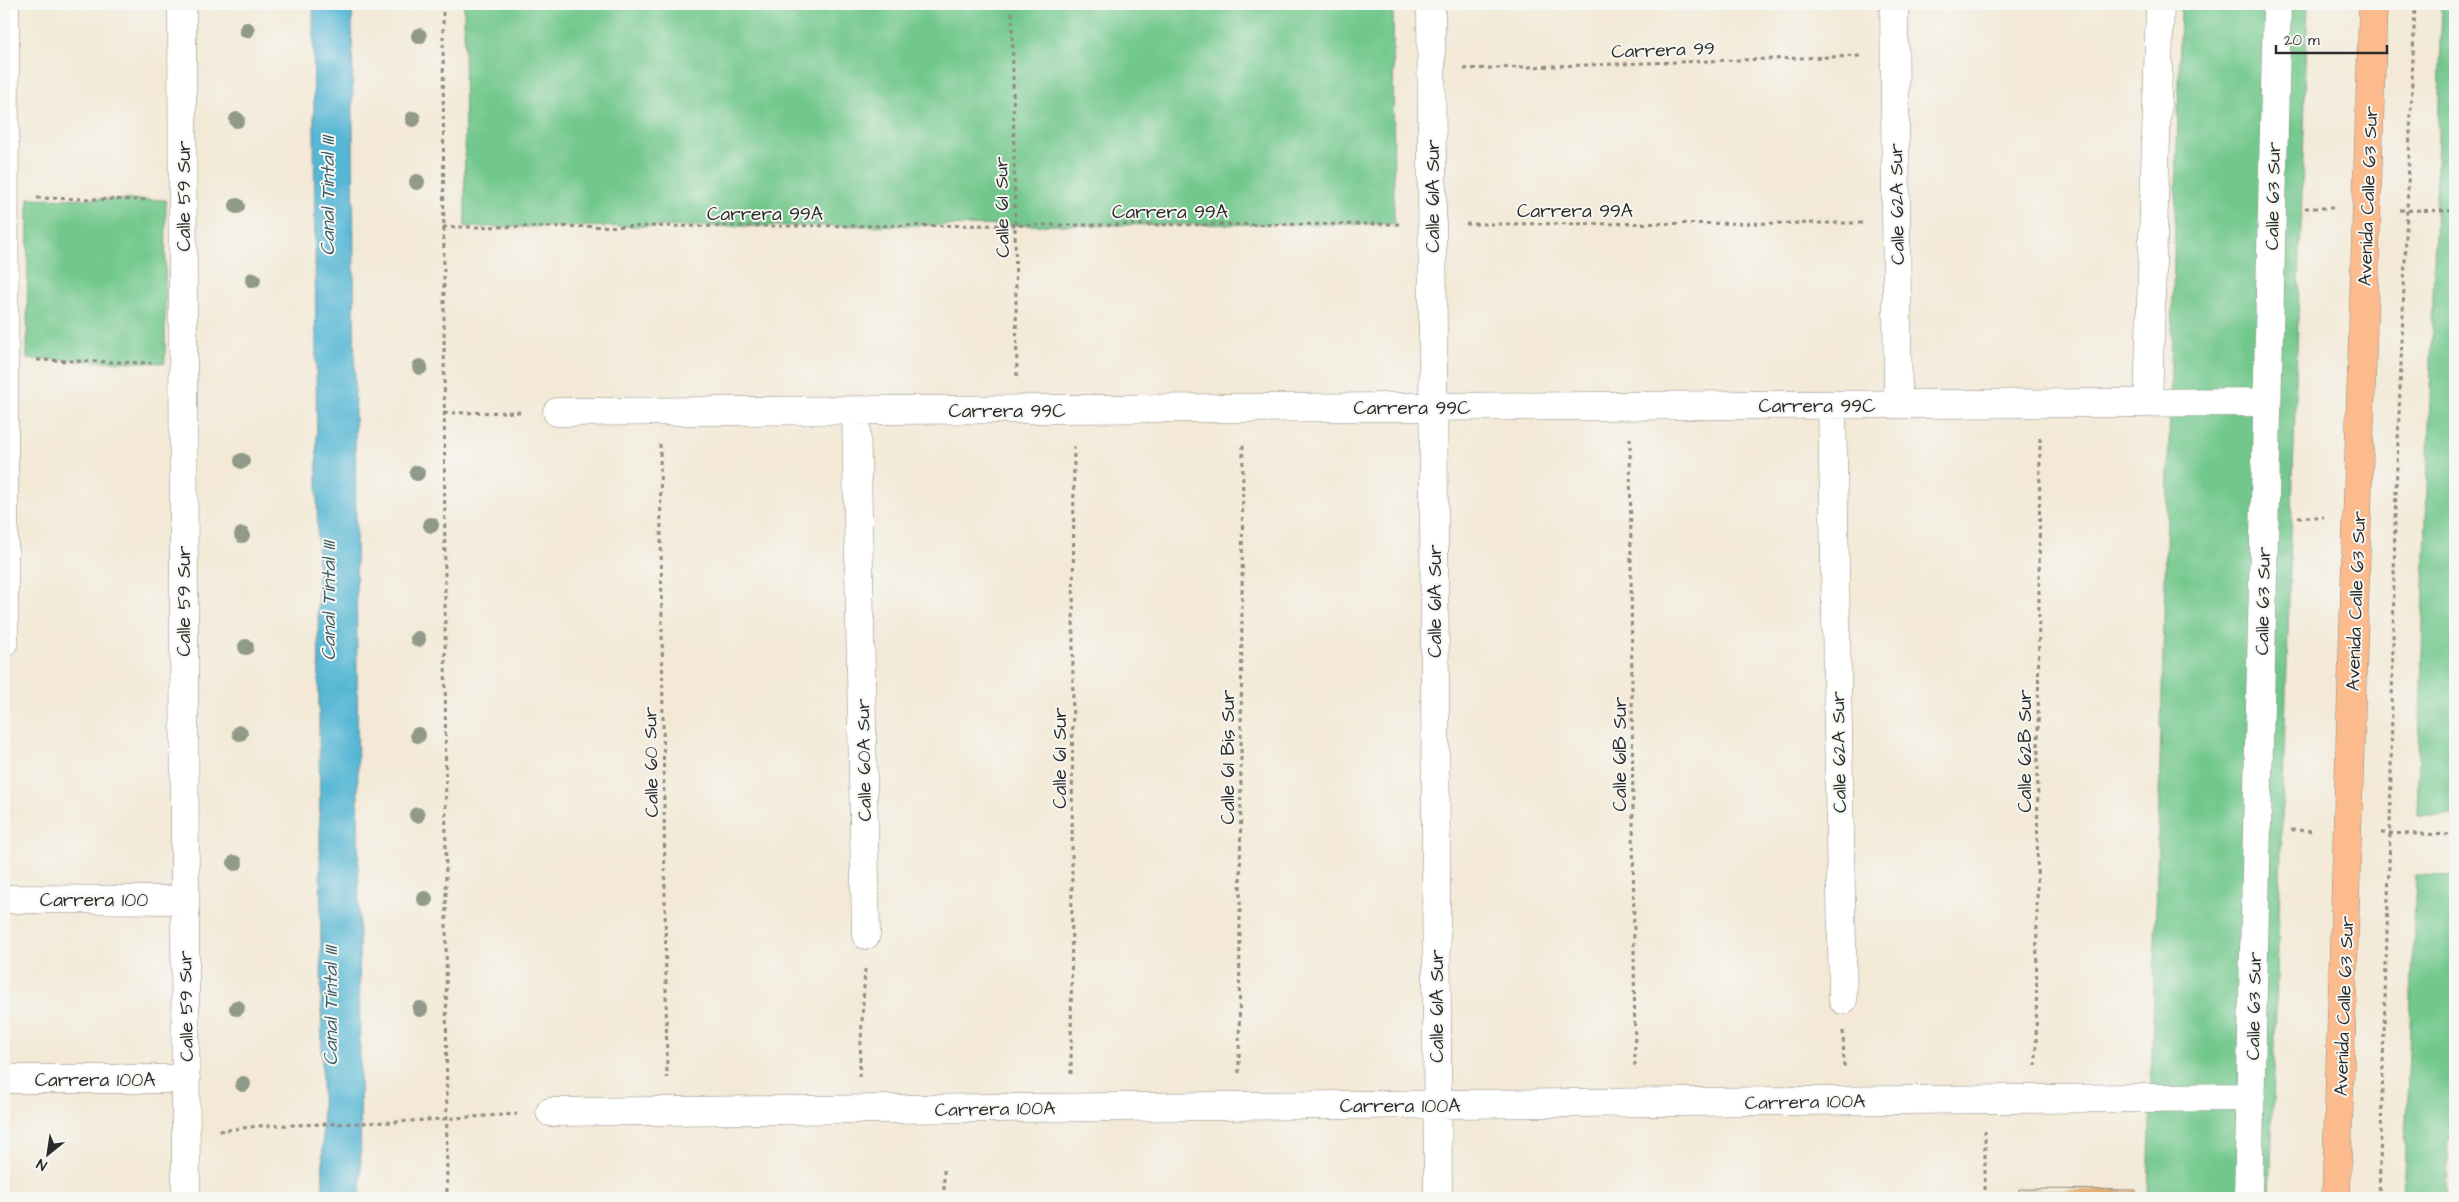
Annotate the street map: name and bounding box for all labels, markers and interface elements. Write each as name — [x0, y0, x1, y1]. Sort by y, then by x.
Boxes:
scale bar — [2276, 22, 2388, 54]
text: 20 m — [2284, 30, 2320, 51]
street label: Carrera 99 — [1611, 35, 1715, 66]
street label: Avenida Calle 63 Sur — [2352, 105, 2385, 287]
water label: Canal Tintal III — [314, 134, 342, 256]
street label: Calle 61A Sur — [1420, 139, 1447, 253]
street label: Calle 59 Sur — [171, 140, 198, 252]
street label: Calle 63 Sur — [2259, 141, 2288, 251]
street label: Calle 62A Sur — [1883, 142, 1912, 265]
street label: Calle 61 Sur — [988, 156, 1017, 258]
street label: Carrera 99A — [1517, 198, 1633, 225]
street label: Carrera 99A — [1112, 199, 1228, 226]
street label: Carrera 99A — [707, 201, 823, 228]
street label: Carrera 99C — [1758, 393, 1876, 420]
street label: Carrera 99C — [1353, 395, 1471, 422]
street label: Carrera 99C — [948, 398, 1066, 425]
street label: Avenida Calle 63 Sur — [2340, 510, 2373, 692]
water label: Canal Tintal III — [315, 539, 343, 661]
street label: Calle 61A Sur — [1422, 544, 1449, 658]
street label: Calle 59 Sur — [171, 545, 198, 657]
street label: Calle 63 Sur — [2249, 546, 2278, 656]
street label: Calle 61 Bis Sur — [1215, 689, 1242, 824]
street label: Calle 62B Sur — [2012, 689, 2039, 813]
street label: Calle 62A Sur — [1825, 690, 1854, 813]
street label: Calle 61B Sur — [1607, 696, 1634, 811]
street label: Calle 60A Sur — [850, 698, 879, 822]
street label: Calle 60 Sur — [637, 706, 666, 818]
street label: Calle 61 Sur — [1047, 707, 1074, 809]
street label: Carrera 100 — [40, 887, 148, 914]
street label: Avenida Calle 63 Sur — [2328, 915, 2361, 1097]
water label: Canal Tintal III — [317, 944, 345, 1066]
street label: Calle 61A Sur — [1424, 949, 1451, 1063]
street label: Calle 59 Sur — [172, 950, 201, 1062]
street label: Calle 63 Sur — [2240, 951, 2269, 1061]
street label: Carrera 100A — [35, 1067, 155, 1094]
street label: Carrera 100A — [1744, 1088, 1866, 1117]
street label: Carrera 100A — [1340, 1093, 1460, 1120]
street label: Carrera 100A — [934, 1095, 1056, 1124]
north arrow — [22, 1130, 72, 1180]
text: N — [33, 1153, 51, 1175]

